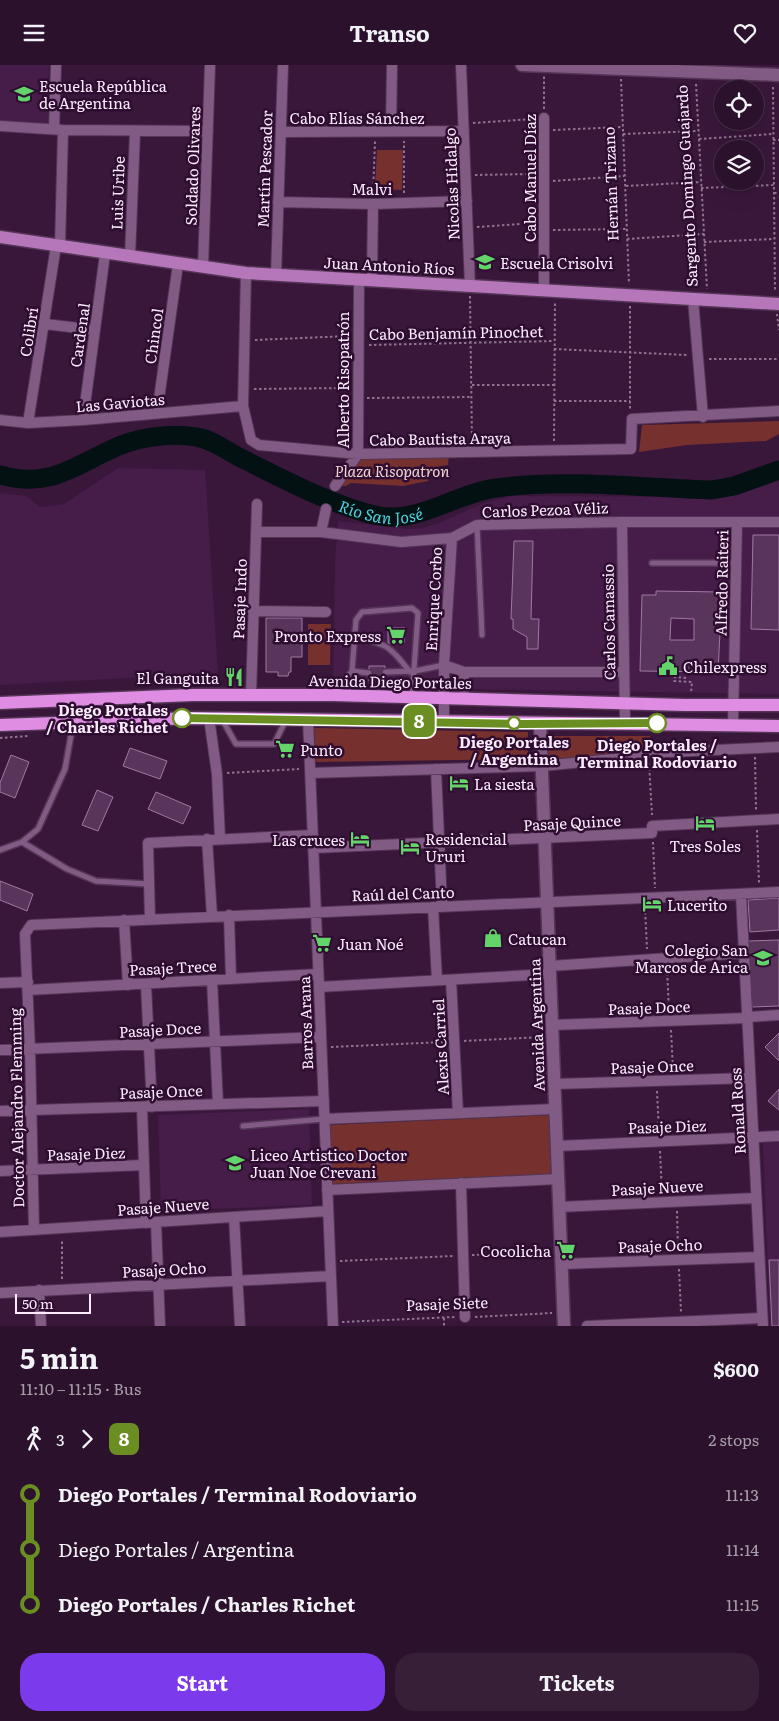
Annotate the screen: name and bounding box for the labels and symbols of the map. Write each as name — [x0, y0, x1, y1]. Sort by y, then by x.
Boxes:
place label: Escuela República de Argentina — [39, 74, 168, 114]
school or university icon: Escuela República de Argentina — [13, 83, 35, 105]
street label: Sargento Domingo Guajardo — [669, 84, 703, 287]
street label: Soldado Olivares — [178, 106, 206, 226]
street label: Cabo Elías Sánchez — [290, 106, 424, 129]
street label: Martín Pescador — [250, 110, 278, 228]
street label: Cabo Manuel Díaz — [518, 114, 541, 242]
street label: Hernán Trizano — [597, 126, 623, 242]
street label: Nicolas Hidalgo — [438, 127, 464, 241]
street label: Luis Uribe — [104, 155, 130, 230]
street label: Malvi — [351, 177, 393, 200]
street label: Juan Antonio Ríos — [323, 250, 455, 280]
school or university icon: Escuela Crisolvi — [474, 251, 496, 273]
place label: Escuela Crisolvi — [500, 251, 613, 274]
street label: Cardenal — [63, 301, 95, 369]
street label: Colibrí — [13, 306, 43, 358]
street label: Chincol — [138, 307, 168, 365]
street label: Alberto Risopatrón — [331, 311, 354, 449]
street label: Cabo Benjamín Pinochet — [369, 319, 543, 345]
street label: Las Gaviotas — [75, 387, 166, 417]
street label: Cabo Bautista Araya — [369, 425, 512, 451]
park label: Plaza Risopatron — [335, 459, 449, 482]
water label: Río San José — [336, 493, 425, 529]
street label: Carlos Pezoa Véliz — [481, 495, 609, 523]
street label: Alfredo Raiteri — [709, 530, 733, 636]
street label: Enrique Corbo — [419, 546, 447, 652]
street label: Pasaje Indo — [226, 558, 252, 640]
street label: Carlos Camassio — [595, 563, 621, 680]
place label: Pronto Express — [274, 624, 381, 647]
supermarket icon: Pronto Express — [385, 624, 407, 646]
public building icon: Chilexpress — [657, 655, 679, 677]
place label: Chilexpress — [683, 655, 767, 678]
place label: El Ganguita — [136, 666, 220, 689]
restaurant icon: El Ganguita — [223, 666, 245, 688]
street label: Avenida Diego Portales — [308, 668, 472, 694]
place label: Diego Portales / Charles Richet — [46, 698, 169, 738]
line badge: 8 — [403, 705, 435, 737]
marker: Diego Portales / Charles Richet — [172, 708, 192, 728]
marker: Diego Portales / Terminal Rodoviario — [647, 713, 667, 733]
marker: Diego Portales / Argentina — [507, 716, 521, 730]
place label: Diego Portales / Argentina — [459, 730, 569, 770]
place label: Diego Portales / Terminal Rodoviario — [577, 733, 737, 773]
supermarket icon: Punto — [274, 738, 296, 760]
place label: Punto — [300, 738, 343, 761]
hotel icon: La siesta — [448, 772, 470, 794]
place label: La siesta — [474, 772, 536, 795]
street label: Pasaje Quince — [522, 808, 622, 836]
hotel icon: Tres Soles — [694, 812, 716, 834]
place label: Residencial Ururi — [425, 827, 507, 867]
place label: Las cruces — [272, 828, 345, 851]
hotel icon: Las cruces — [349, 828, 371, 850]
place label: Tres Soles — [669, 834, 741, 857]
hotel icon: Residencial Ururi — [399, 836, 421, 858]
street label: Raúl del Canto — [351, 880, 455, 906]
hotel icon: Lucerito — [641, 893, 663, 915]
place label: Lucerito — [667, 893, 727, 916]
shop icon: Catucan — [482, 927, 504, 949]
place label: Catucan — [508, 927, 567, 950]
supermarket icon: Juan Noé — [311, 932, 333, 954]
place label: Juan Noé — [337, 932, 404, 955]
place label: Colegio San Marcos de Arica — [634, 938, 749, 978]
school or university icon: Colegio San Marcos de Arica — [752, 947, 774, 969]
street label: Pasaje Trece — [129, 953, 218, 981]
street label: Avenida Argentina — [522, 957, 550, 1092]
street label: Barros Arana — [292, 975, 318, 1070]
street label: Pasaje Doce — [607, 994, 691, 1020]
street label: Alexis Carriel — [426, 998, 454, 1096]
street label: Doctor Alejandro Flemming — [3, 1007, 29, 1208]
street label: Pasaje Doce — [118, 1015, 202, 1043]
street label: Pasaje Once — [610, 1053, 694, 1079]
street label: Ronald Ross — [723, 1067, 751, 1155]
street label: Pasaje Once — [119, 1078, 203, 1104]
street label: Pasaje Diez — [627, 1113, 707, 1139]
street label: Pasaje Diez — [46, 1140, 126, 1166]
place label: Liceo Artistico Doctor Juan Noe Crevani — [250, 1143, 407, 1183]
school or university icon: Liceo Artistico Doctor Juan Noe Crevani — [224, 1152, 246, 1174]
street label: Pasaje Nueve — [610, 1173, 704, 1201]
street label: Pasaje Nueve — [116, 1191, 210, 1221]
street label: Pasaje Ocho — [617, 1232, 703, 1258]
place label: Cocolicha — [480, 1239, 552, 1262]
supermarket icon: Cocolicha — [555, 1239, 577, 1261]
street label: Pasaje Ocho — [121, 1255, 207, 1283]
street label: Pasaje Siete — [405, 1290, 489, 1316]
scale bar — [15, 1291, 91, 1314]

